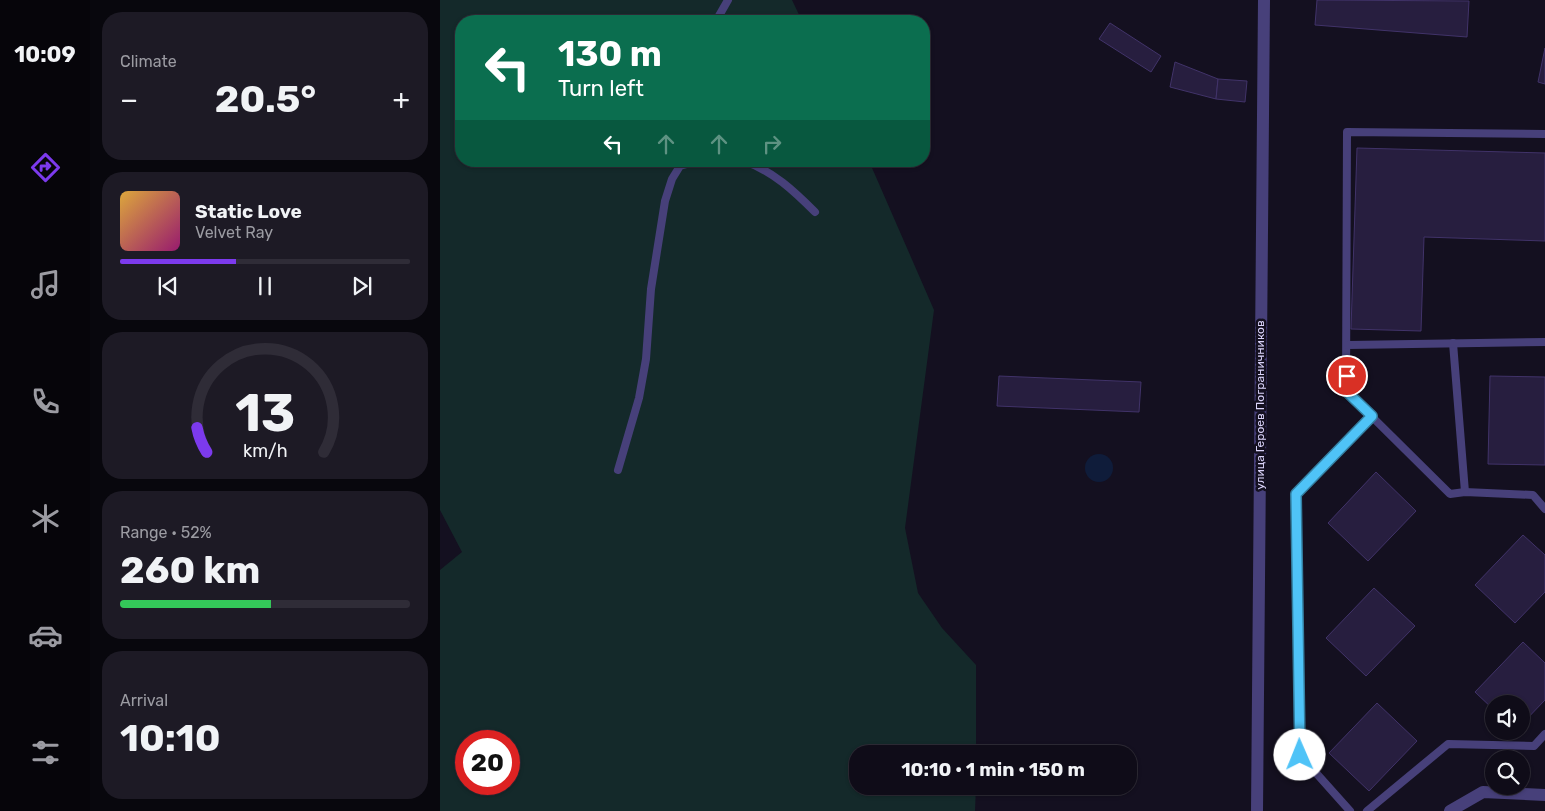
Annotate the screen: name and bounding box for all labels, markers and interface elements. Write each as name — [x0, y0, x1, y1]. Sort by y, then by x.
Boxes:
text: 130 m — [558, 33, 662, 75]
icon: left — [475, 35, 540, 100]
text: 10:09 — [14, 41, 76, 68]
text: Climate — [120, 52, 177, 71]
text: Turn left — [558, 75, 644, 102]
text: 20.5° — [215, 76, 316, 122]
text: − — [120, 83, 138, 116]
text: + — [393, 83, 410, 116]
icon: left — [599, 130, 627, 158]
icon: ahead — [652, 130, 680, 158]
icon: ahead — [705, 130, 733, 158]
icon: right — [758, 130, 786, 158]
icon: directions — [28, 150, 63, 185]
text: Static Love — [195, 200, 302, 223]
text: Velvet Ray — [195, 223, 273, 242]
icon: music — [28, 267, 63, 302]
icon: previous — [154, 272, 182, 300]
icon: pause — [251, 272, 279, 300]
icon: next — [348, 272, 376, 300]
street label: улица Героев Пограничников — [1253, 320, 1267, 490]
pin — [1326, 355, 1368, 397]
icon: arrive — [1333, 362, 1361, 390]
text: 13 — [235, 382, 295, 444]
icon: phone — [28, 384, 63, 419]
text: km/h — [243, 440, 287, 461]
icon: climate — [28, 501, 63, 536]
text: Range · 52% — [120, 523, 212, 542]
text: 260 km — [120, 547, 260, 593]
icon: car — [28, 618, 63, 653]
text: Arrival — [120, 691, 168, 710]
map controls — [1485, 695, 1530, 795]
button: sound — [1485, 695, 1530, 740]
text: 10:10 — [120, 715, 221, 761]
position arrow — [1273, 728, 1325, 780]
speed limit sign: 20 — [455, 730, 520, 795]
icon: filters — [28, 735, 63, 770]
button: search — [1485, 750, 1530, 795]
text: 10:10 · 1 min · 150 m — [901, 758, 1085, 781]

